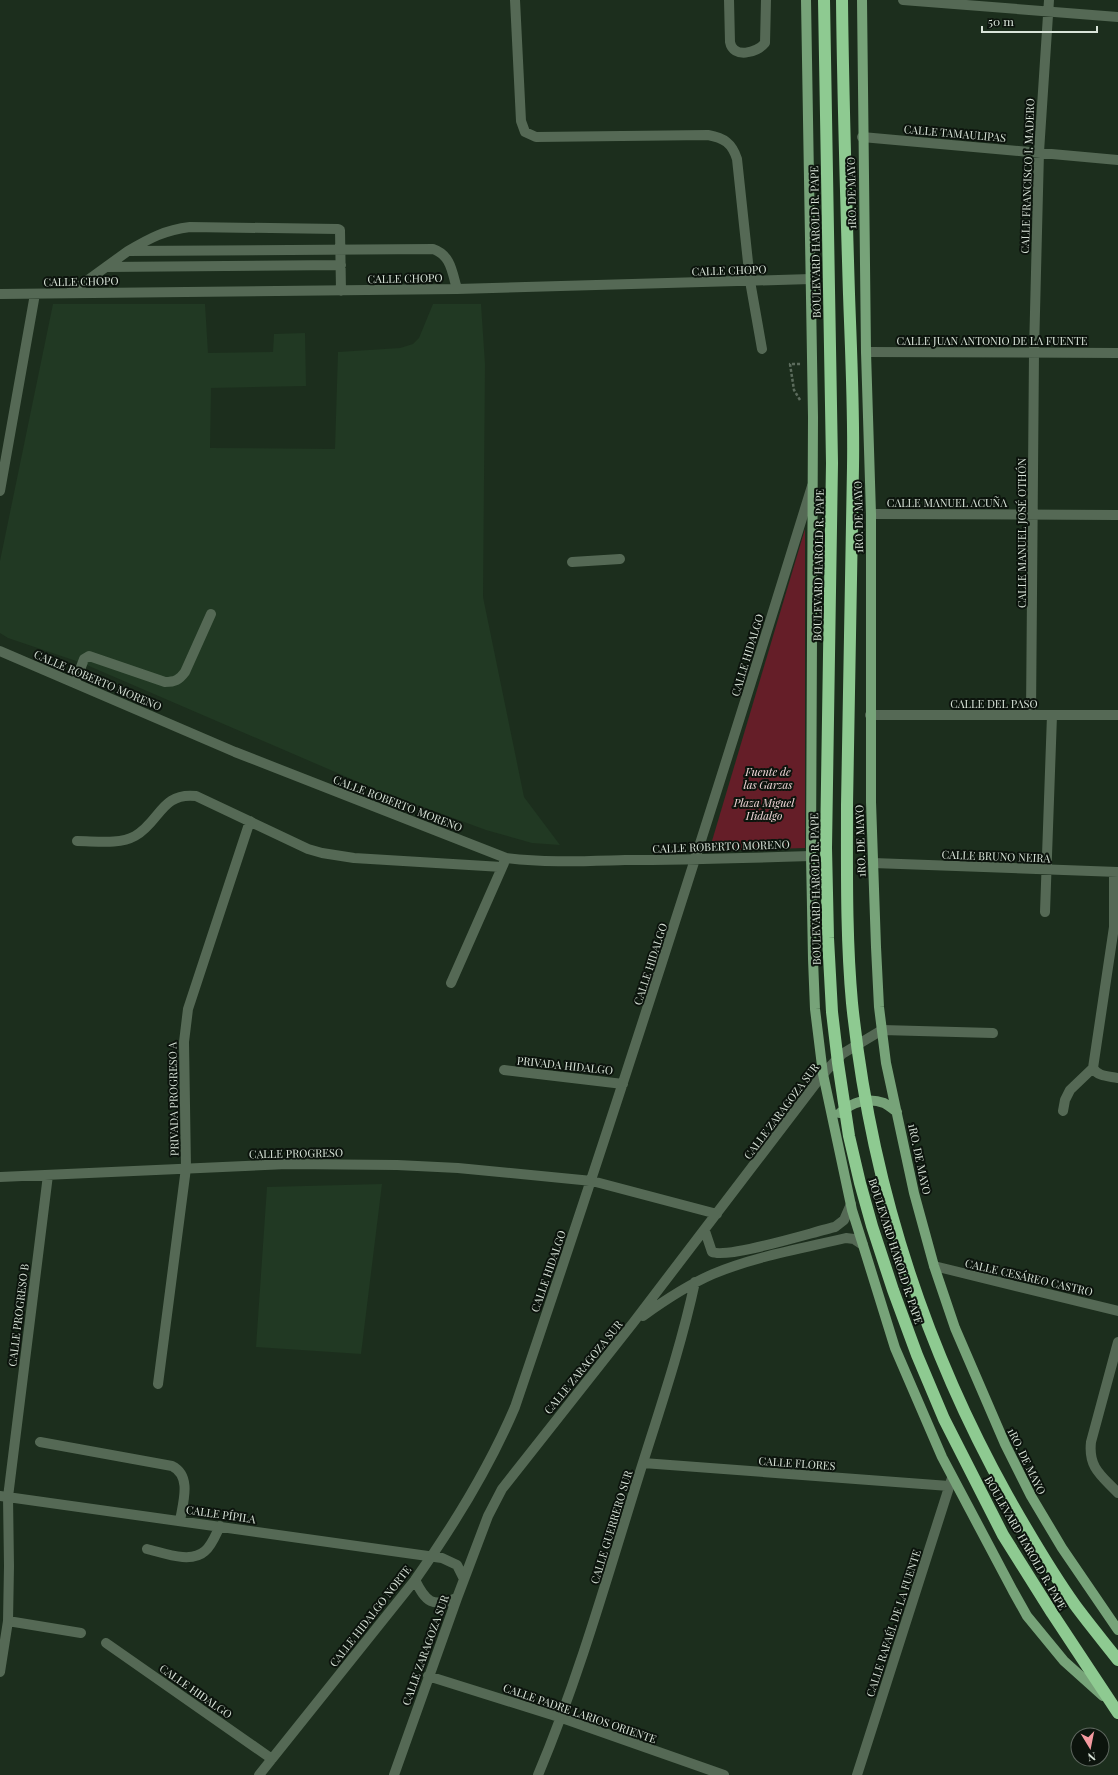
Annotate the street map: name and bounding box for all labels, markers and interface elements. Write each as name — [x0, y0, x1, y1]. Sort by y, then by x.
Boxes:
scale bar — [982, 8, 1097, 34]
text: 50 m — [988, 13, 1014, 29]
street label: CALLE FRANCISCO I. MADERO — [1017, 98, 1037, 254]
street label: CALLE TAMAULIPAS — [903, 121, 1007, 145]
street label: 1RO. DE MAYO — [843, 157, 859, 229]
street label: BOULEVARD HAROLD R. PAPE — [806, 165, 824, 318]
street label: CALLE CHOPO — [691, 261, 767, 279]
street label: CALLE CHOPO — [367, 270, 443, 286]
street label: CALLE CHOPO — [43, 273, 119, 289]
street label: CALLE JUAN ANTONIO DE LA FUENTE — [896, 333, 1088, 348]
street label: CALLE MANUEL JOSÉ OTHÓN — [1014, 458, 1029, 608]
street label: 1RO. DE MAYO — [850, 481, 866, 553]
street label: BOULEVARD HAROLD R. PAPE — [809, 488, 827, 641]
street label: CALLE MANUEL ACUÑA — [887, 495, 1007, 510]
street label: CALLE HIDALGO — [727, 612, 767, 698]
street label: CALLE ROBERTO MORENO — [32, 646, 164, 714]
street label: CALLE DEL PASO — [950, 696, 1038, 711]
park label: Fuente de las Garzas — [744, 764, 793, 792]
street label: CALLE ROBERTO MORENO — [331, 771, 465, 835]
park label: Plaza Miguel Hidalgo — [733, 795, 795, 823]
street label: 1RO. DE MAYO — [851, 805, 869, 877]
street label: BOULEVARD HAROLD R. PAPE — [806, 812, 824, 965]
street label: CALLE ROBERTO MORENO — [652, 836, 790, 856]
street label: CALLE BRUNO NEIRA — [941, 847, 1051, 865]
street label: CALLE HIDALGO — [630, 921, 670, 1007]
street label: PRIVADA PROGRESO A — [165, 1042, 181, 1156]
street label: PRIVADA HIDALGO — [516, 1052, 614, 1078]
street label: CALLE ZARAGOZA SUR — [740, 1059, 823, 1162]
street label: 1RO. DE MAYO — [905, 1122, 935, 1196]
street label: CALLE PROGRESO — [249, 1145, 343, 1161]
street label: BOULEVARD HAROLD R. PAPE — [865, 1176, 927, 1326]
street label: CALLE HIDALGO — [527, 1228, 569, 1314]
street label: CALLE CESÁREO CASTRO — [964, 1255, 1094, 1299]
street label: CALLE PROGRESO B — [4, 1263, 32, 1367]
street label: CALLE ZARAGOZA SUR — [541, 1316, 626, 1417]
street label: 1RO. DE MAYO — [1004, 1425, 1050, 1497]
street label: CALLE FLORES — [758, 1453, 836, 1473]
street label: CALLE GUERRERO SUR — [587, 1467, 636, 1586]
street label: BOULEVARD HAROLD R. PAPE — [981, 1473, 1071, 1613]
street label: CALLE PÍPILA — [185, 1502, 257, 1526]
street label: CALLE RAFAÉL DE LA FUENTE — [862, 1547, 924, 1699]
street label: CALLE HIDALGO NORTE — [326, 1562, 414, 1670]
street label: CALLE ZARAGOZA SUR — [398, 1592, 452, 1707]
street label: CALLE HIDALGO — [157, 1660, 235, 1722]
street label: CALLE PADRE LARIOS ORIENTE — [501, 1680, 659, 1746]
north arrow — [1070, 1727, 1110, 1767]
text: N — [1087, 1749, 1097, 1765]

